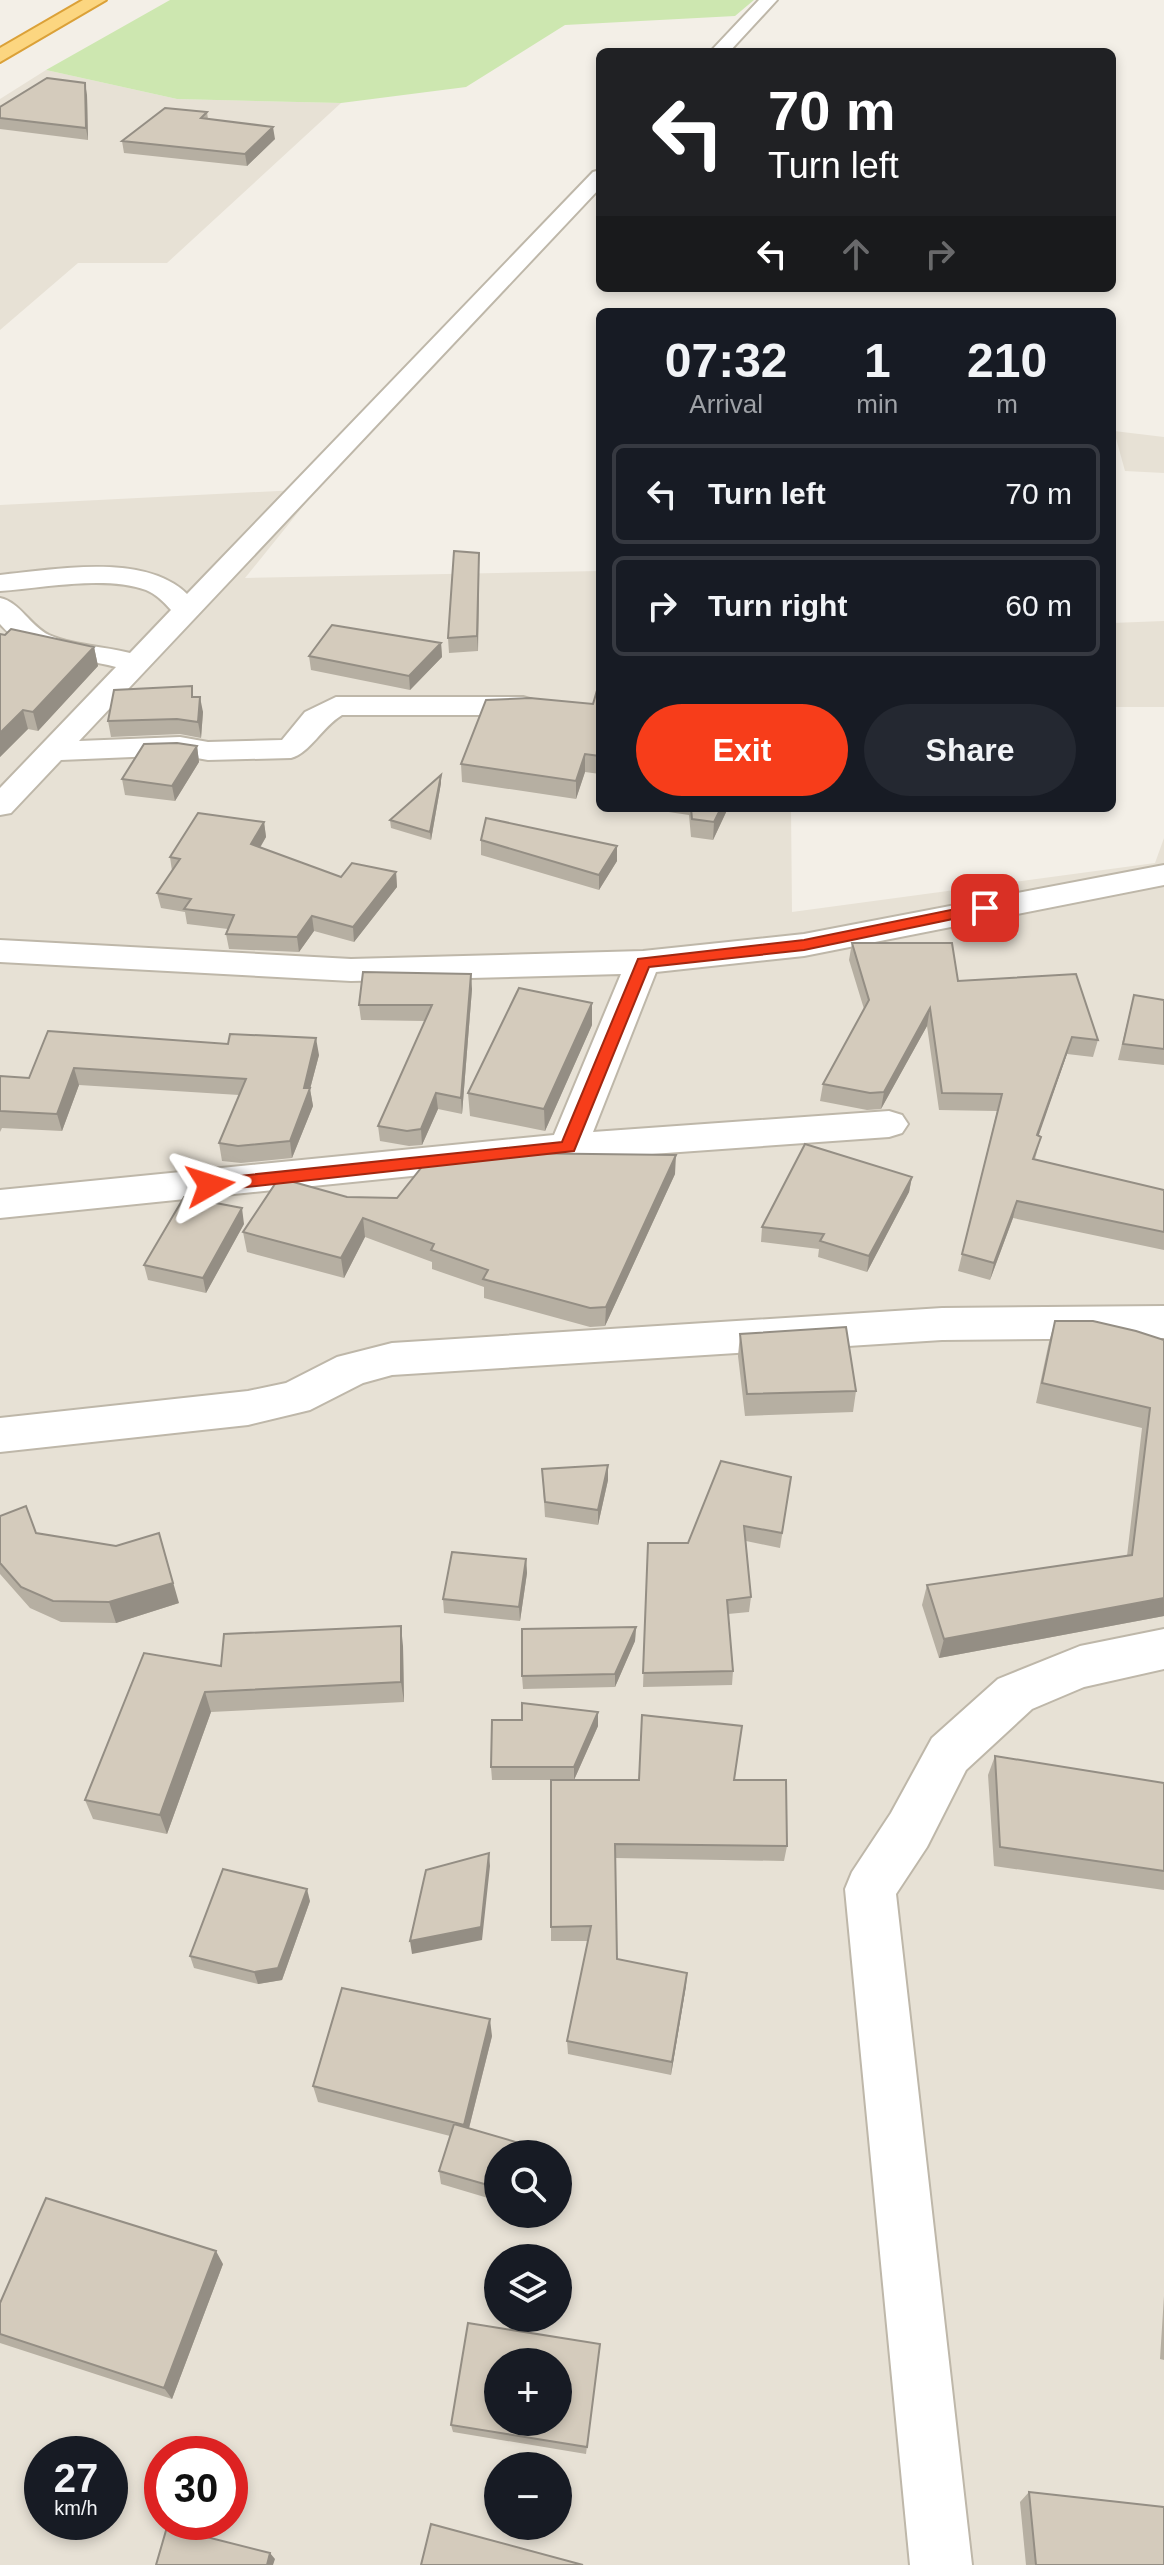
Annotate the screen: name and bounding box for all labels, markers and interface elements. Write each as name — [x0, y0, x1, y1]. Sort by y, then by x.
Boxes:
text: 70 m — [768, 79, 896, 142]
icon: left — [636, 80, 740, 184]
text: Turn left — [768, 145, 899, 186]
icon: left — [750, 232, 794, 276]
icon: ahead — [834, 232, 878, 276]
icon: right — [918, 232, 962, 276]
text: 07:32 — [665, 334, 788, 387]
text: 1 — [864, 334, 891, 387]
text: 210 — [967, 334, 1047, 387]
text: Arrival — [689, 389, 763, 419]
text: min — [856, 389, 898, 419]
text: m — [996, 389, 1018, 419]
icon: left — [640, 472, 684, 516]
text: Turn left — [708, 477, 826, 510]
text: 70 m — [1005, 477, 1072, 510]
icon: right — [640, 584, 684, 628]
text: Turn right — [708, 589, 847, 622]
text: 60 m — [1005, 589, 1072, 622]
button: Exit — [636, 704, 848, 796]
button: Share — [864, 704, 1076, 796]
pin — [951, 874, 1019, 942]
icon: arrive — [963, 886, 1007, 930]
position arrow — [168, 1143, 252, 1227]
map controls — [484, 2140, 572, 2540]
button: search — [484, 2140, 572, 2228]
button: layers — [484, 2244, 572, 2332]
button: + — [484, 2348, 572, 2436]
speed limit sign: 30 — [144, 2436, 248, 2540]
button: − — [484, 2452, 572, 2540]
text: 27 — [54, 2456, 98, 2500]
text: km/h — [54, 2497, 98, 2519]

